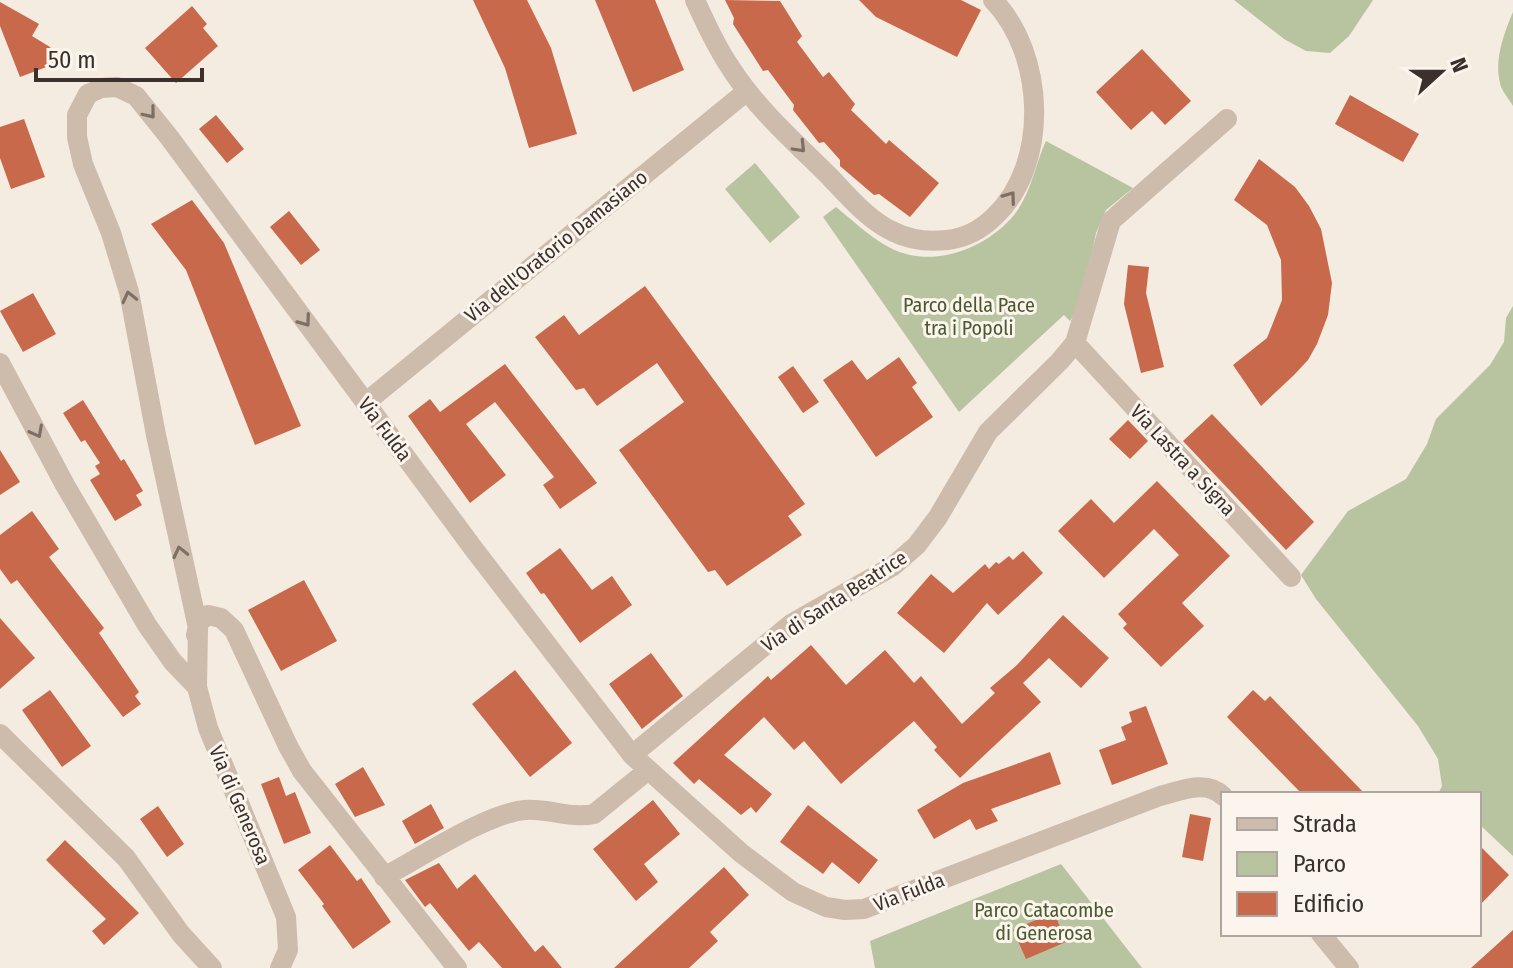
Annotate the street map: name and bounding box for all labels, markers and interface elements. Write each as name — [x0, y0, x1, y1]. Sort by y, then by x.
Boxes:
scale bar — [36, 32, 202, 82]
north arrow — [1401, 32, 1481, 112]
text: 50 m — [48, 46, 96, 74]
text: N — [1444, 54, 1474, 76]
one-way arrow — [140, 104, 155, 118]
one-way arrow — [791, 138, 806, 152]
street label: Via dell'Oratorio Damasiano — [460, 165, 652, 327]
one-way arrow — [1000, 192, 1015, 206]
one-way arrow — [121, 290, 138, 304]
park label: Parco della Pace tra i Popoli — [903, 293, 1035, 340]
one-way arrow — [296, 313, 310, 327]
street label: Via Fulda — [353, 392, 417, 466]
street label: Via Lastra a Signa — [1125, 399, 1241, 521]
one-way arrow — [27, 424, 43, 438]
one-way arrow — [172, 545, 189, 559]
street label: Via di Santa Beatrice — [757, 545, 911, 657]
street label: Via di Generosa — [204, 742, 276, 868]
legend — [1221, 792, 1481, 936]
text: Strada — [1293, 810, 1357, 838]
text: Parco — [1293, 850, 1346, 878]
street label: Via Fulda — [870, 868, 948, 916]
text: Edificio — [1293, 890, 1364, 918]
park label: Parco Catacombe di Generosa — [974, 898, 1114, 945]

